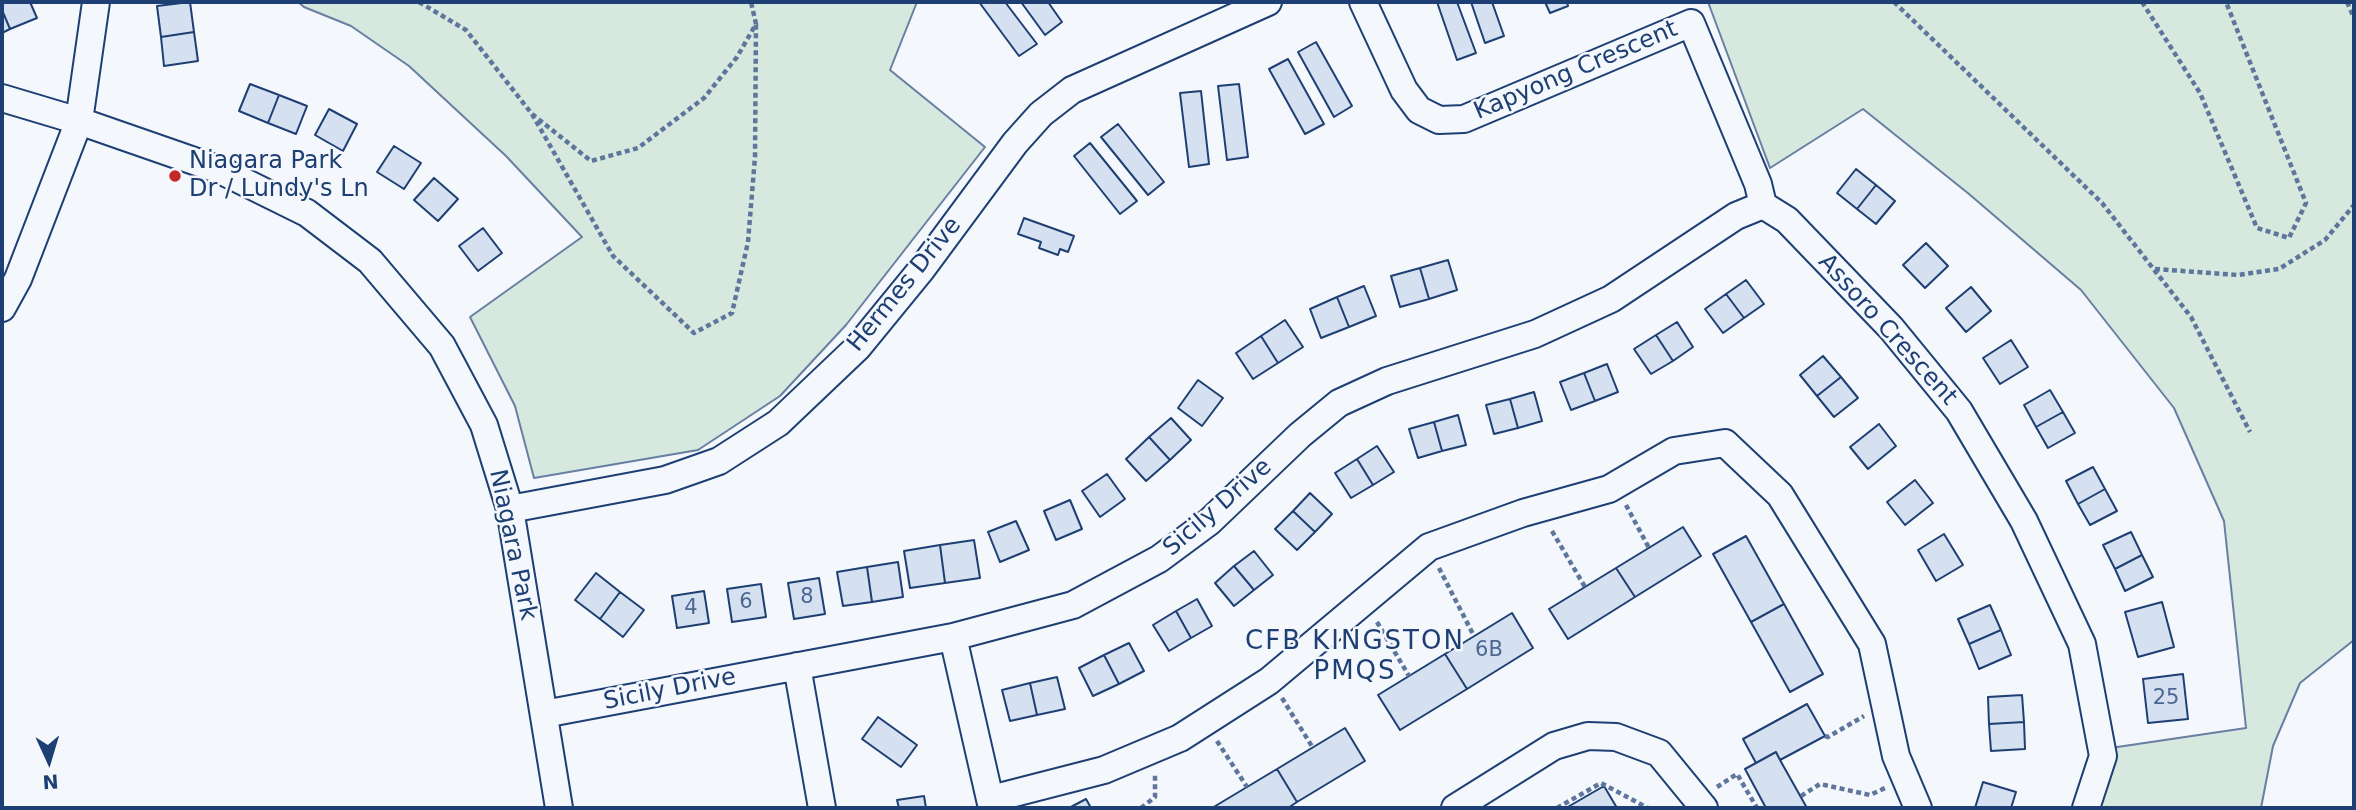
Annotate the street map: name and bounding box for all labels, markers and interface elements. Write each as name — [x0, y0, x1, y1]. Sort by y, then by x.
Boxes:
street label: Kapyong Crescent — [1470, 15, 1682, 127]
place label: Niagara Park Dr / Lundy's Ln — [189, 148, 369, 204]
marker: Niagara Park Dr / Lundy's Ln — [167, 168, 183, 184]
street label: Hermes Drive — [842, 212, 968, 358]
street label: Assoro Crescent — [1811, 248, 1963, 412]
street label: Sicily Drive — [1158, 453, 1278, 563]
street label: Niagara Park — [482, 467, 542, 623]
house number: 8 — [800, 585, 814, 611]
house number: 6 — [739, 590, 753, 616]
house number: 4 — [684, 596, 698, 622]
district label: CFB KINGSTON PMQS — [1247, 626, 1463, 688]
house number: 6B — [1475, 638, 1503, 664]
street label: Sicily Drive — [601, 663, 739, 717]
house number: 25 — [2153, 686, 2179, 712]
north arrow — [14, 726, 84, 796]
text: N — [42, 770, 59, 793]

